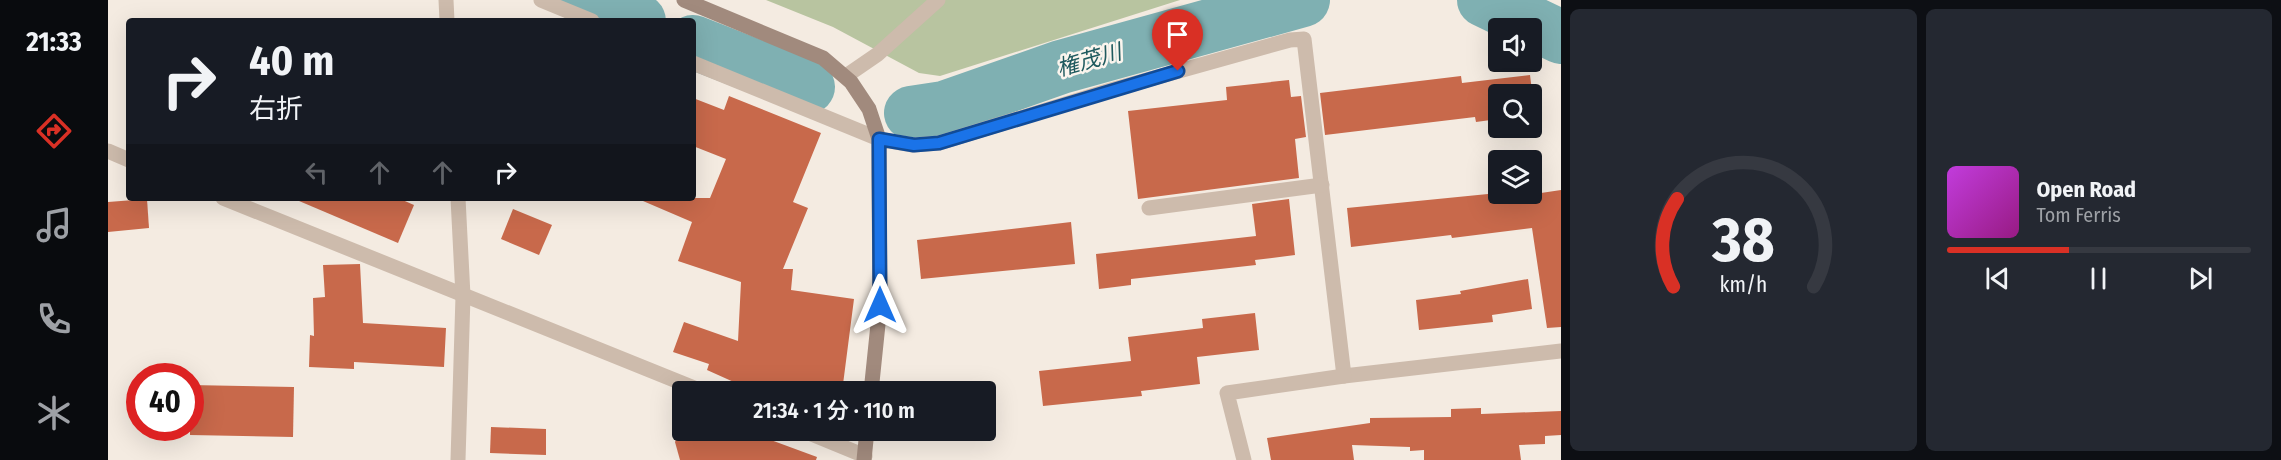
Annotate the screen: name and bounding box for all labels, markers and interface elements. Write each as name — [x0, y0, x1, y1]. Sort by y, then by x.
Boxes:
pin — [1152, 9, 1203, 71]
icon: arrive — [1161, 18, 1194, 51]
map controls — [1488, 18, 1542, 204]
button: sound — [1488, 18, 1542, 72]
text: 21:33 — [26, 26, 82, 58]
text: 40 m — [249, 36, 334, 86]
water label: 権茂川 — [1054, 37, 1126, 82]
icon: right — [150, 42, 228, 120]
button: search — [1488, 84, 1542, 138]
text: 右折 — [249, 93, 303, 125]
icon: directions — [33, 110, 75, 152]
button: layers — [1488, 150, 1542, 204]
icon: left — [300, 156, 333, 189]
icon: ahead — [363, 156, 396, 189]
icon: ahead — [426, 156, 459, 189]
icon: right — [489, 156, 522, 189]
text: Open Road — [2037, 176, 2136, 203]
text: 38 — [1711, 203, 1774, 278]
text: Tom Ferris — [2037, 203, 2121, 227]
icon: music — [33, 204, 75, 246]
icon: previous — [1981, 262, 2014, 295]
icon: pause — [2082, 262, 2115, 295]
icon: next — [2184, 262, 2217, 295]
text: km/h — [1719, 272, 1767, 298]
position arrow — [848, 273, 912, 337]
icon: phone — [33, 298, 75, 340]
speed limit sign: 40 — [126, 363, 204, 441]
icon: climate — [33, 392, 75, 434]
text: 21:34 · 1 分 · 110 m — [753, 397, 915, 424]

